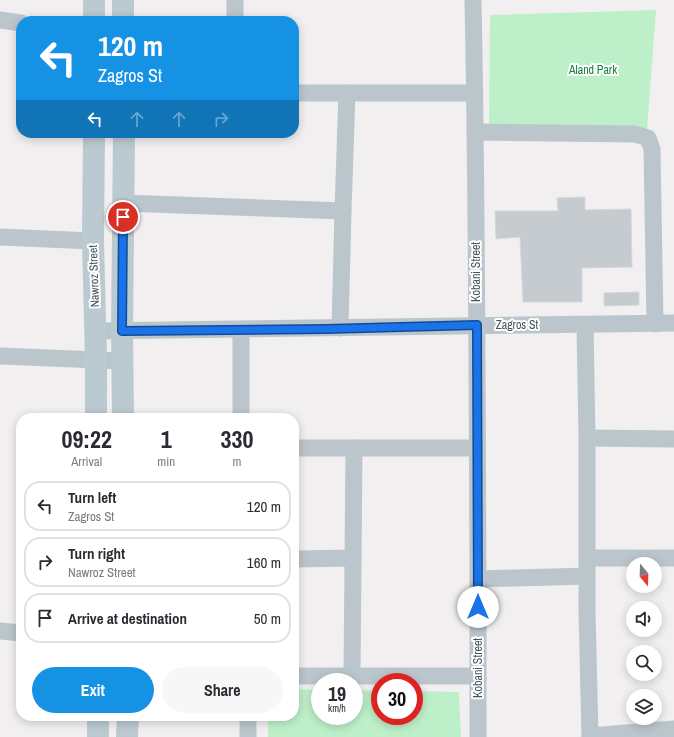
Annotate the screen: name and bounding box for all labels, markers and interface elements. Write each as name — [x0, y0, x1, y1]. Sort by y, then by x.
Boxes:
text: 120 m — [98, 27, 163, 65]
icon: left — [32, 32, 84, 84]
park label: Aland Park — [568, 62, 617, 78]
text: Zagros St — [98, 63, 162, 88]
icon: left — [84, 108, 106, 130]
icon: ahead — [126, 108, 148, 130]
icon: ahead — [168, 108, 190, 130]
icon: right — [210, 108, 232, 130]
pin — [106, 200, 140, 234]
icon: arrive — [112, 206, 134, 228]
street label: Kobani Street — [468, 242, 484, 302]
street label: Nawroz Street — [85, 244, 103, 307]
street label: Zagros St — [496, 317, 539, 333]
text: 09:22 — [62, 423, 112, 455]
text: 1 — [161, 423, 172, 455]
text: 330 — [221, 423, 253, 455]
text: Arrival — [71, 453, 102, 470]
text: min — [157, 453, 175, 470]
text: m — [233, 453, 241, 470]
text: Turn left — [68, 487, 116, 508]
icon: left — [34, 495, 56, 517]
text: 120 m — [247, 496, 281, 517]
text: Zagros St — [68, 508, 114, 525]
text: Turn right — [68, 543, 125, 564]
icon: right — [34, 551, 56, 573]
text: 160 m — [247, 552, 281, 573]
north arrow — [626, 557, 662, 593]
map controls — [626, 557, 662, 725]
text: Nawroz Street — [68, 564, 136, 581]
position arrow — [457, 586, 499, 628]
button: sound — [626, 601, 662, 637]
icon: arrive — [34, 607, 56, 629]
text: Arrive at destination — [68, 608, 187, 629]
text: 50 m — [254, 608, 281, 629]
street label: Kobani Street — [470, 638, 486, 698]
button: search — [626, 645, 662, 681]
button: Exit — [32, 667, 154, 713]
button: Share — [162, 667, 283, 713]
speed limit sign: 30 — [371, 673, 423, 725]
text: 19 — [328, 680, 346, 707]
button: layers — [626, 689, 662, 725]
text: km/h — [328, 702, 346, 715]

